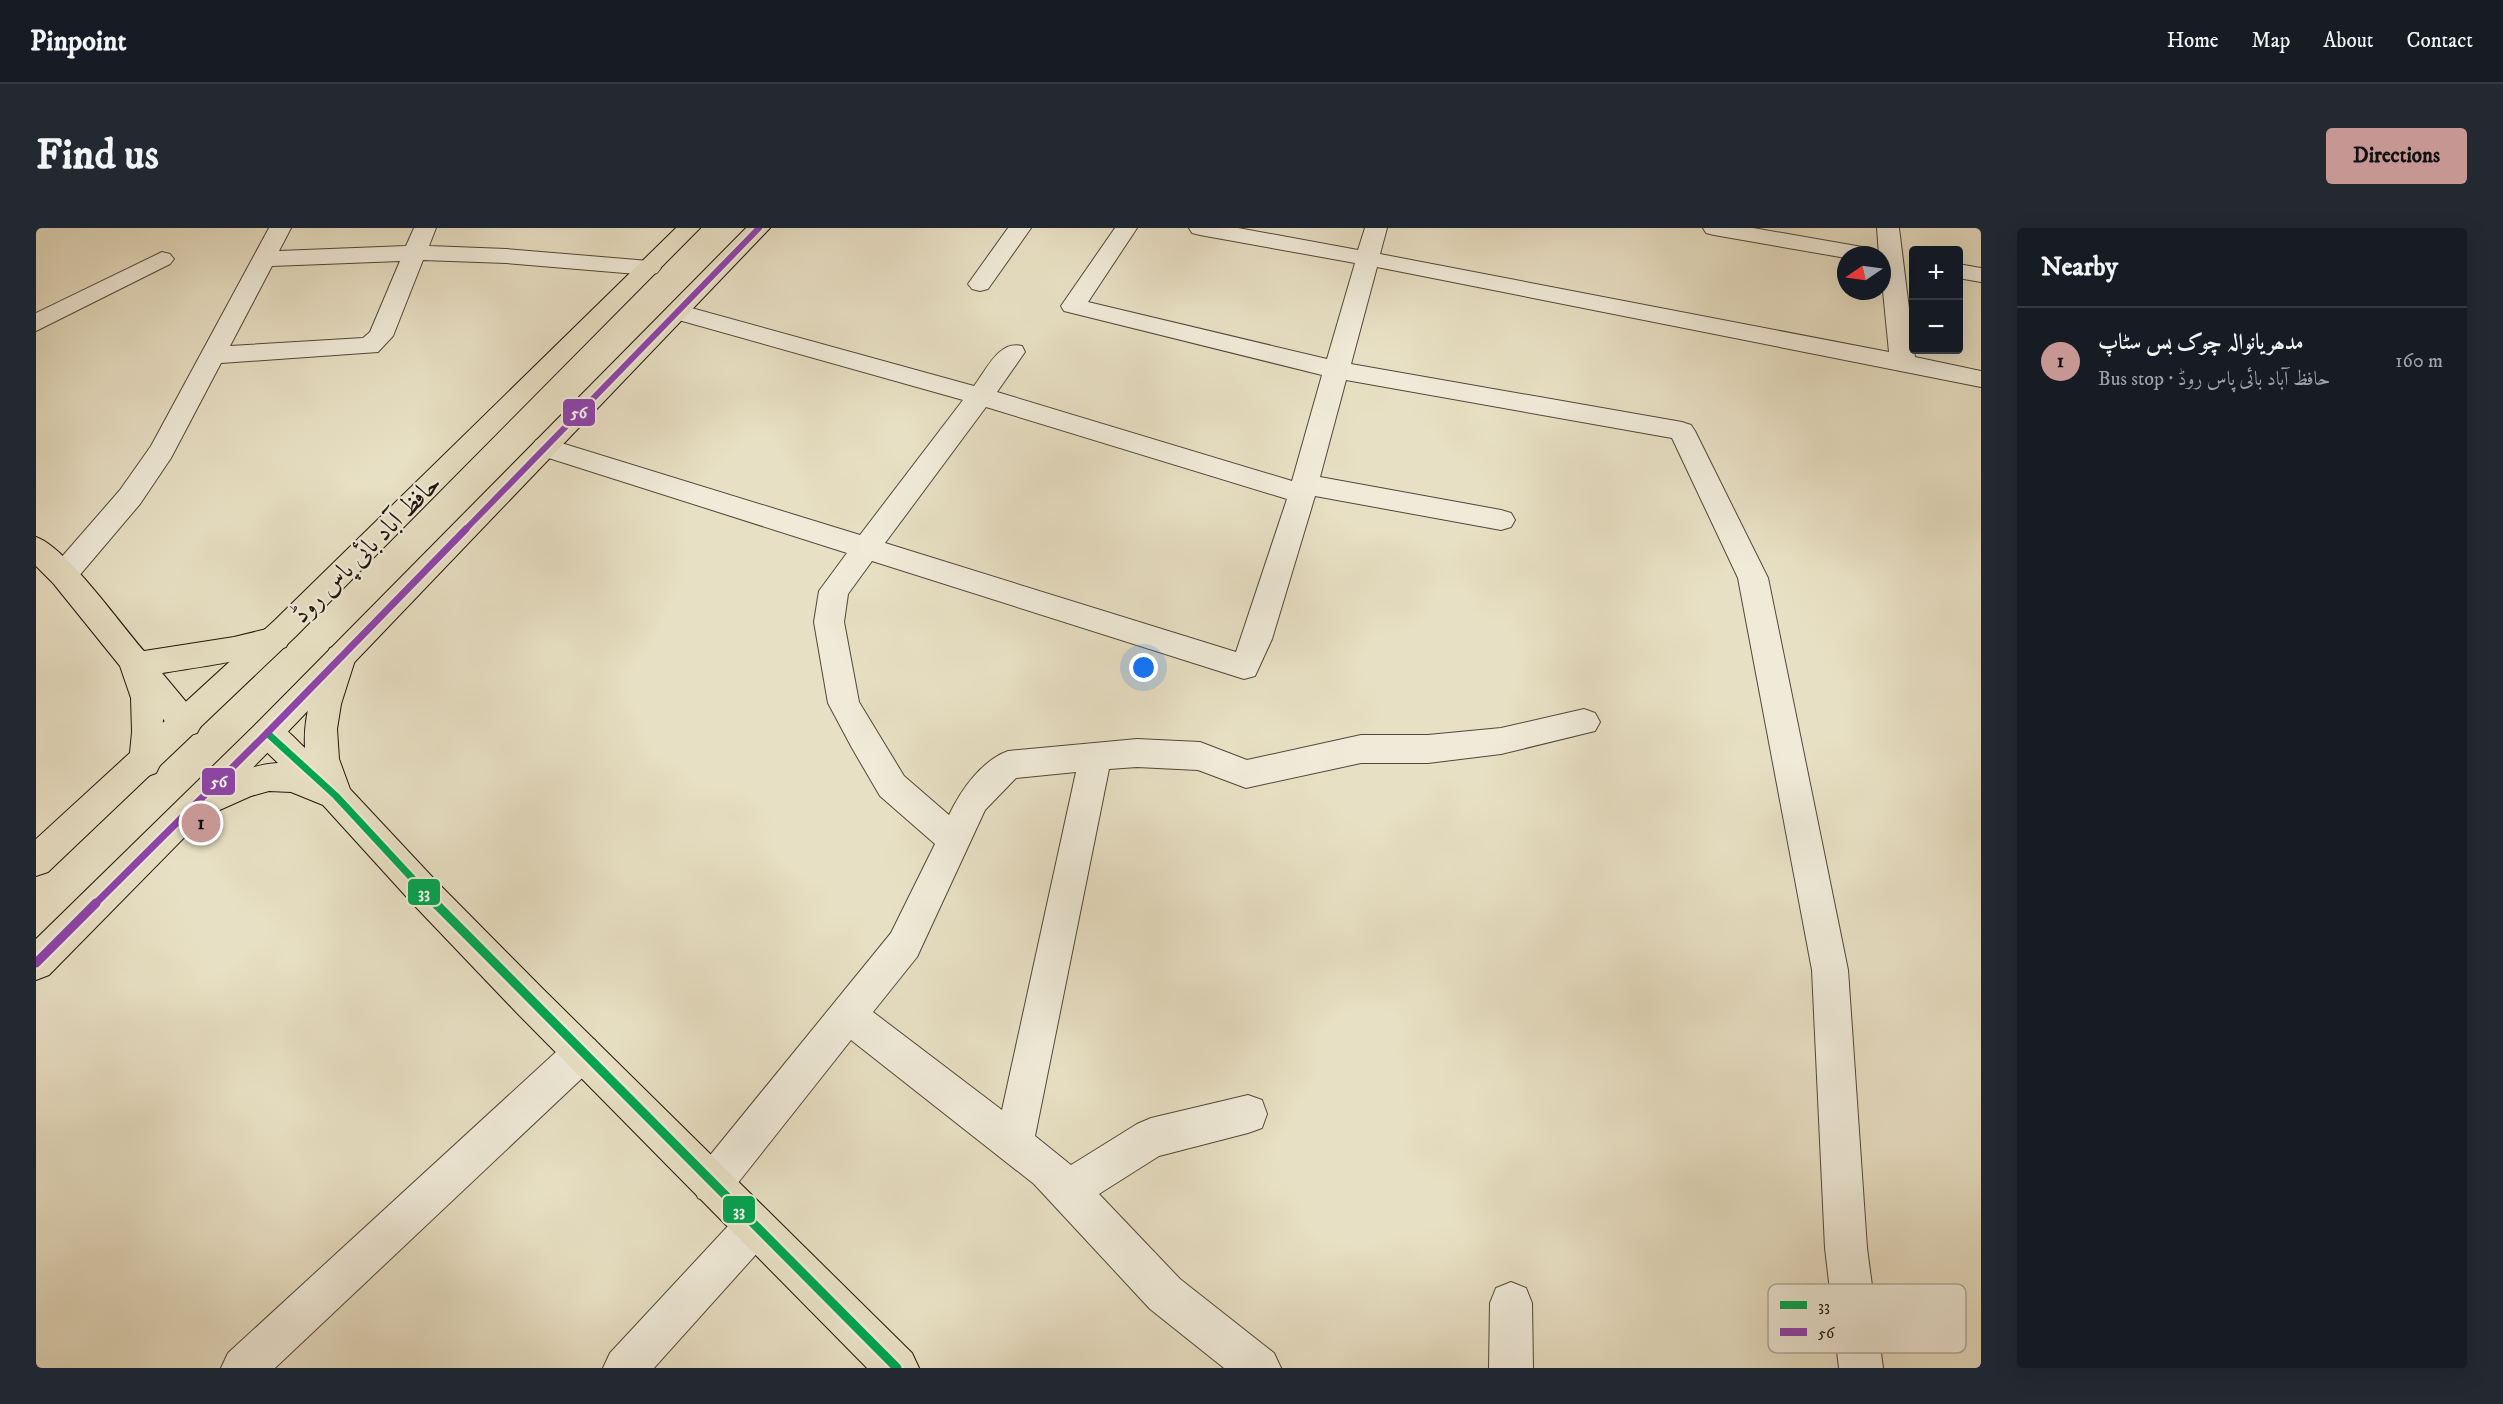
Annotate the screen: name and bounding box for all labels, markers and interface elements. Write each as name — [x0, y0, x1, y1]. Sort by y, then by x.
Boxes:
text: Pinpoint — [30, 24, 126, 59]
text: Home — [2167, 28, 2219, 54]
text: Map — [2252, 28, 2290, 54]
text: About — [2323, 28, 2374, 54]
text: Contact — [2407, 28, 2473, 54]
button: Directions — [2326, 128, 2467, 184]
text: Find us — [36, 130, 159, 182]
north arrow — [1837, 246, 1891, 300]
map controls — [1909, 246, 1963, 354]
button: + — [1909, 246, 1963, 300]
text: Nearby — [2041, 251, 2118, 284]
button: − — [1909, 300, 1963, 354]
text: مدھریانوالہ چوک بس سٹاپ — [2098, 329, 2303, 356]
text: 1 — [2057, 349, 2064, 374]
text: 160 m — [2395, 349, 2443, 374]
text: Bus stop · حافظ آباد بائی پاس روڈ — [2098, 367, 2330, 392]
line badge: 56 — [562, 398, 596, 427]
text: 56 — [570, 403, 589, 423]
street label: حافظ آباد بائی پاس روڈ — [285, 467, 450, 632]
your location — [1129, 653, 1158, 682]
line badge: 56 — [201, 767, 236, 796]
text: 56 — [210, 772, 229, 792]
pin: 1 — [182, 800, 220, 846]
line badge: 33 — [407, 878, 441, 906]
text: 33 — [418, 883, 430, 903]
line badge: 33 — [722, 1195, 756, 1224]
text: 33 — [733, 1201, 745, 1221]
legend — [1768, 1284, 1966, 1353]
text: 33 — [1818, 1296, 1830, 1316]
text: 56 — [1818, 1323, 1835, 1343]

